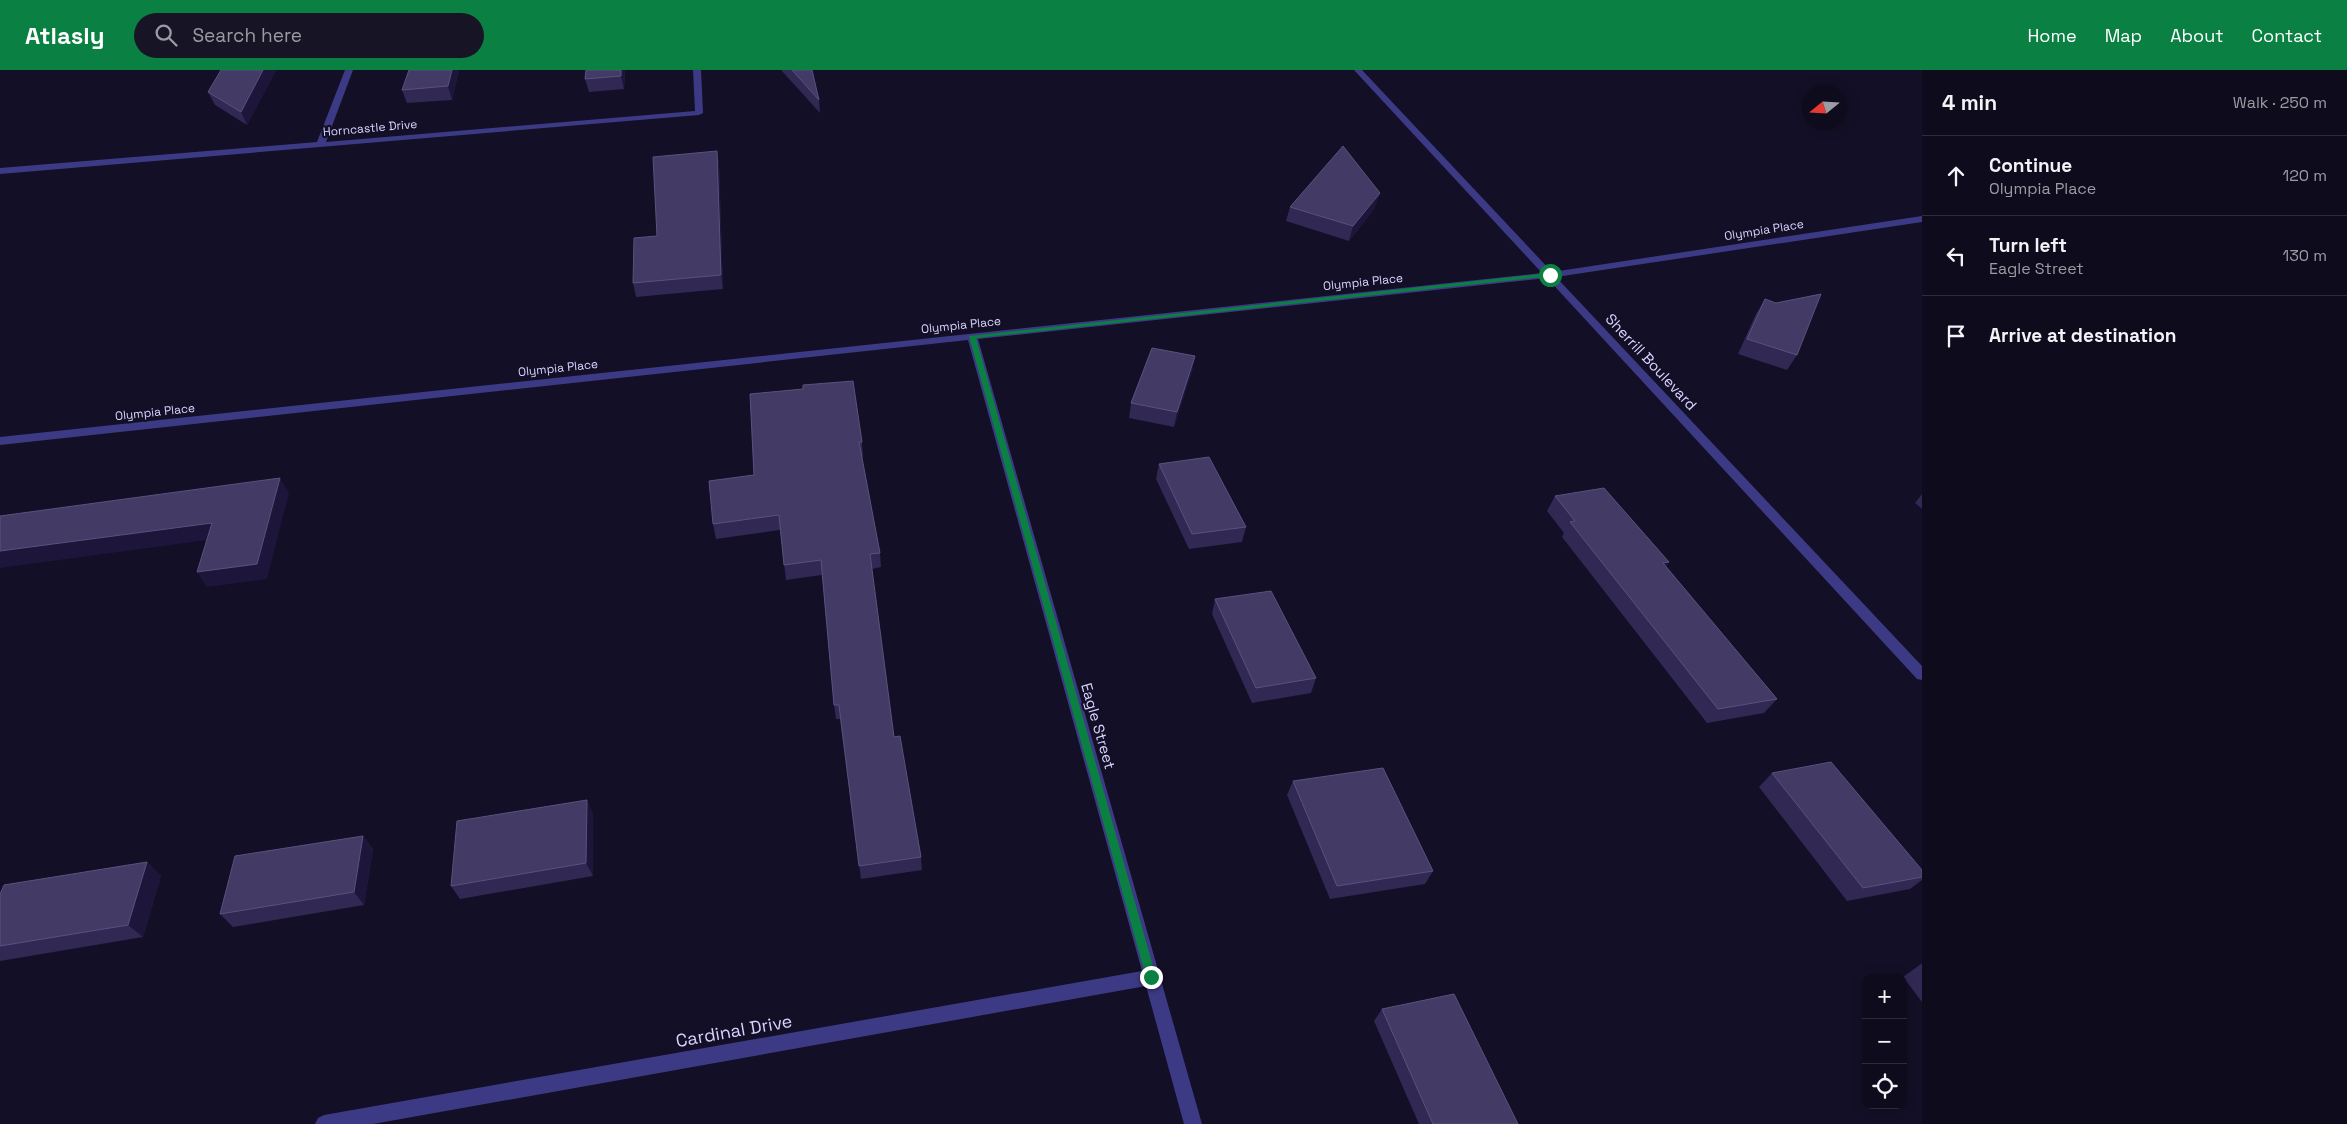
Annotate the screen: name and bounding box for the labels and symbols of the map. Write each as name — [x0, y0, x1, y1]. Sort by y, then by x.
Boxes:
north arrow — [1802, 85, 1847, 130]
street label: Horncastle Drive — [322, 116, 418, 140]
street label: Olympia Place — [1723, 216, 1805, 244]
route start — [1539, 264, 1562, 287]
street label: Olympia Place — [1322, 270, 1404, 294]
street label: Sherrill Boulevard — [1602, 309, 1701, 414]
street label: Olympia Place — [920, 313, 1002, 337]
street label: Olympia Place — [517, 356, 599, 380]
street label: Olympia Place — [114, 400, 196, 424]
street label: Eagle Street — [1077, 681, 1120, 771]
route end — [1140, 966, 1163, 989]
street label: Cardinal Drive — [674, 1009, 794, 1052]

